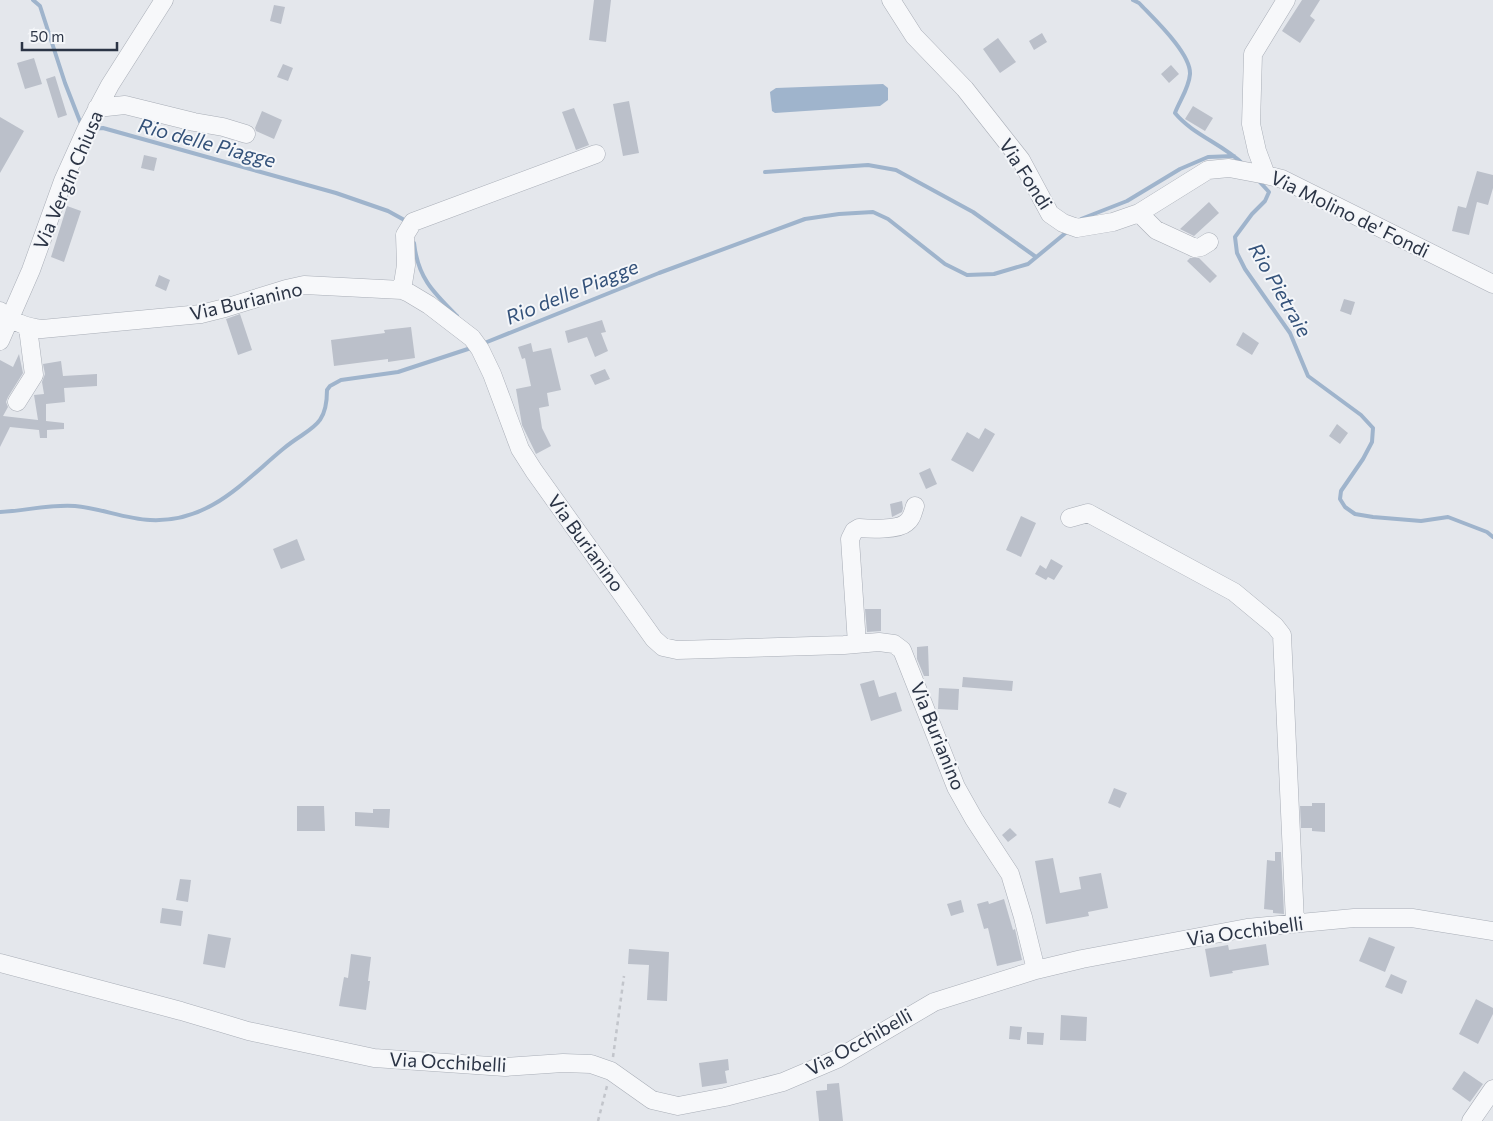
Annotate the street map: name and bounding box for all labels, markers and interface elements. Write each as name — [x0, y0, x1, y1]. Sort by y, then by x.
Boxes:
scale bar — [22, 20, 118, 52]
text: 50 m — [30, 27, 64, 45]
street label: Via Vergin Chiusa — [28, 107, 107, 253]
water label: Rio delle Piagge — [136, 112, 279, 172]
street label: Via Fondi — [995, 134, 1058, 214]
street label: Via Molino de' Fondi — [1267, 165, 1433, 262]
water label: Rio Pietraie — [1244, 238, 1318, 341]
water label: Rio delle Piagge — [502, 253, 642, 329]
street label: Via Burianino — [187, 276, 304, 325]
street label: Via Burianino — [543, 490, 629, 596]
street label: Via Burianino — [906, 678, 971, 793]
street label: Via Occhibelli — [1185, 911, 1305, 950]
street label: Via Occhibelli — [802, 1003, 916, 1080]
street label: Via Occhibelli — [389, 1047, 507, 1076]

